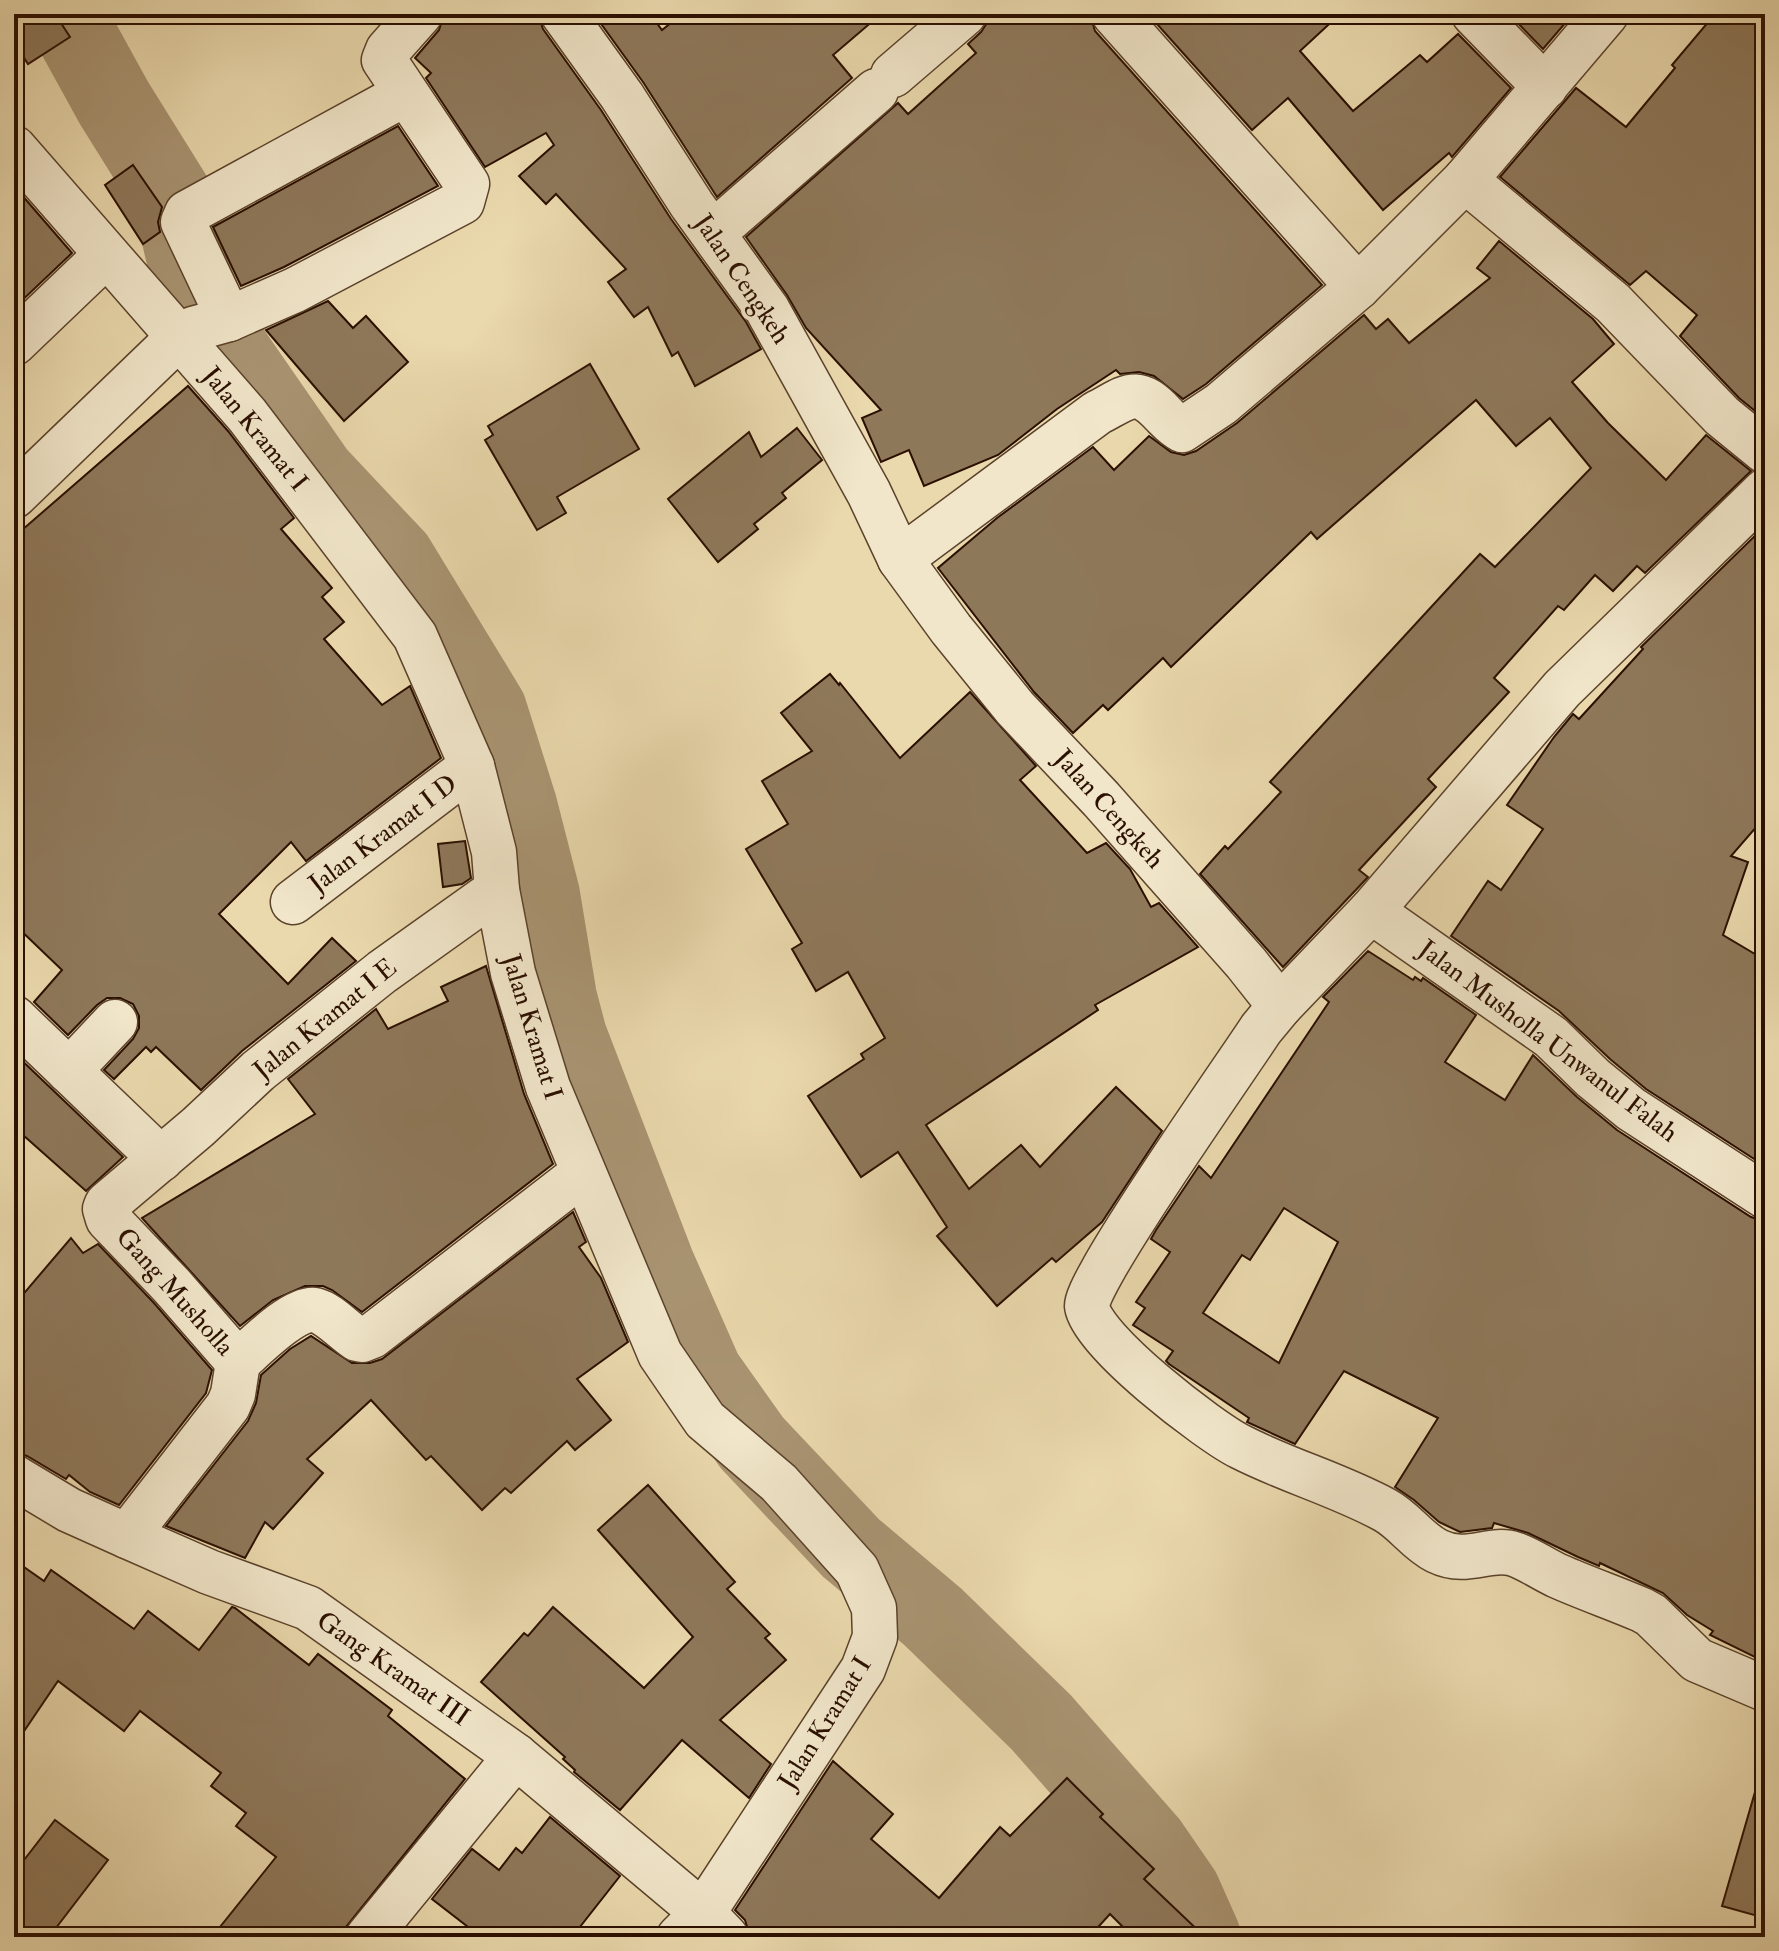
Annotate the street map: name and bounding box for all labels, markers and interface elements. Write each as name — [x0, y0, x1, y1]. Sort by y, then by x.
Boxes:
street label: Jalan Cengkeh — [686, 207, 797, 350]
street label: Jalan Kramat I — [195, 360, 315, 498]
street label: Jalan Cengkeh — [1046, 742, 1171, 876]
street label: Jalan Kramat I D — [302, 768, 463, 901]
street label: Jalan Musholla Unwanul Falah — [1411, 932, 1684, 1149]
street label: Jalan Kramat I — [494, 949, 569, 1104]
street label: Jalan Kramat I E — [246, 952, 403, 1087]
street label: Gang Musholla — [109, 1221, 241, 1363]
street label: Gang Kramat III — [310, 1605, 476, 1733]
street label: Jalan Kramat I — [771, 1651, 878, 1796]

